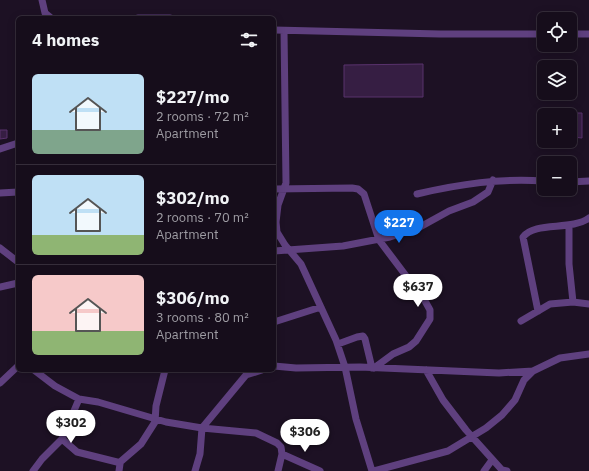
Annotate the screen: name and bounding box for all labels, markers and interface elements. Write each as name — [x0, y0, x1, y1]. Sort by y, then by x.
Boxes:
map controls — [537, 12, 577, 196]
button: locate — [537, 12, 577, 52]
text: 4 homes — [32, 29, 99, 51]
icon: filters — [238, 29, 260, 51]
button: layers — [537, 60, 577, 100]
text: $227/mo — [156, 86, 229, 108]
icon: home — [64, 90, 112, 138]
text: 2 rooms · 72 m² — [156, 108, 249, 125]
button: + — [537, 108, 577, 148]
text: Apartment — [156, 125, 219, 142]
button: − — [537, 156, 577, 196]
text: $302/mo — [156, 187, 229, 209]
icon: home — [64, 191, 112, 239]
text: 2 rooms · 70 m² — [156, 209, 249, 226]
pin: $227 — [375, 210, 423, 244]
text: $227 — [383, 214, 415, 231]
text: Apartment — [156, 226, 219, 243]
pin: $637 — [394, 274, 442, 308]
text: $637 — [402, 278, 434, 295]
text: $306/mo — [156, 287, 229, 309]
icon: home — [64, 291, 112, 339]
text: 3 rooms · 80 m² — [156, 309, 249, 326]
text: Apartment — [156, 326, 219, 343]
pin: $302 — [47, 410, 95, 444]
text: $302 — [55, 414, 87, 431]
pin: $306 — [281, 419, 329, 453]
text: $306 — [289, 423, 321, 440]

